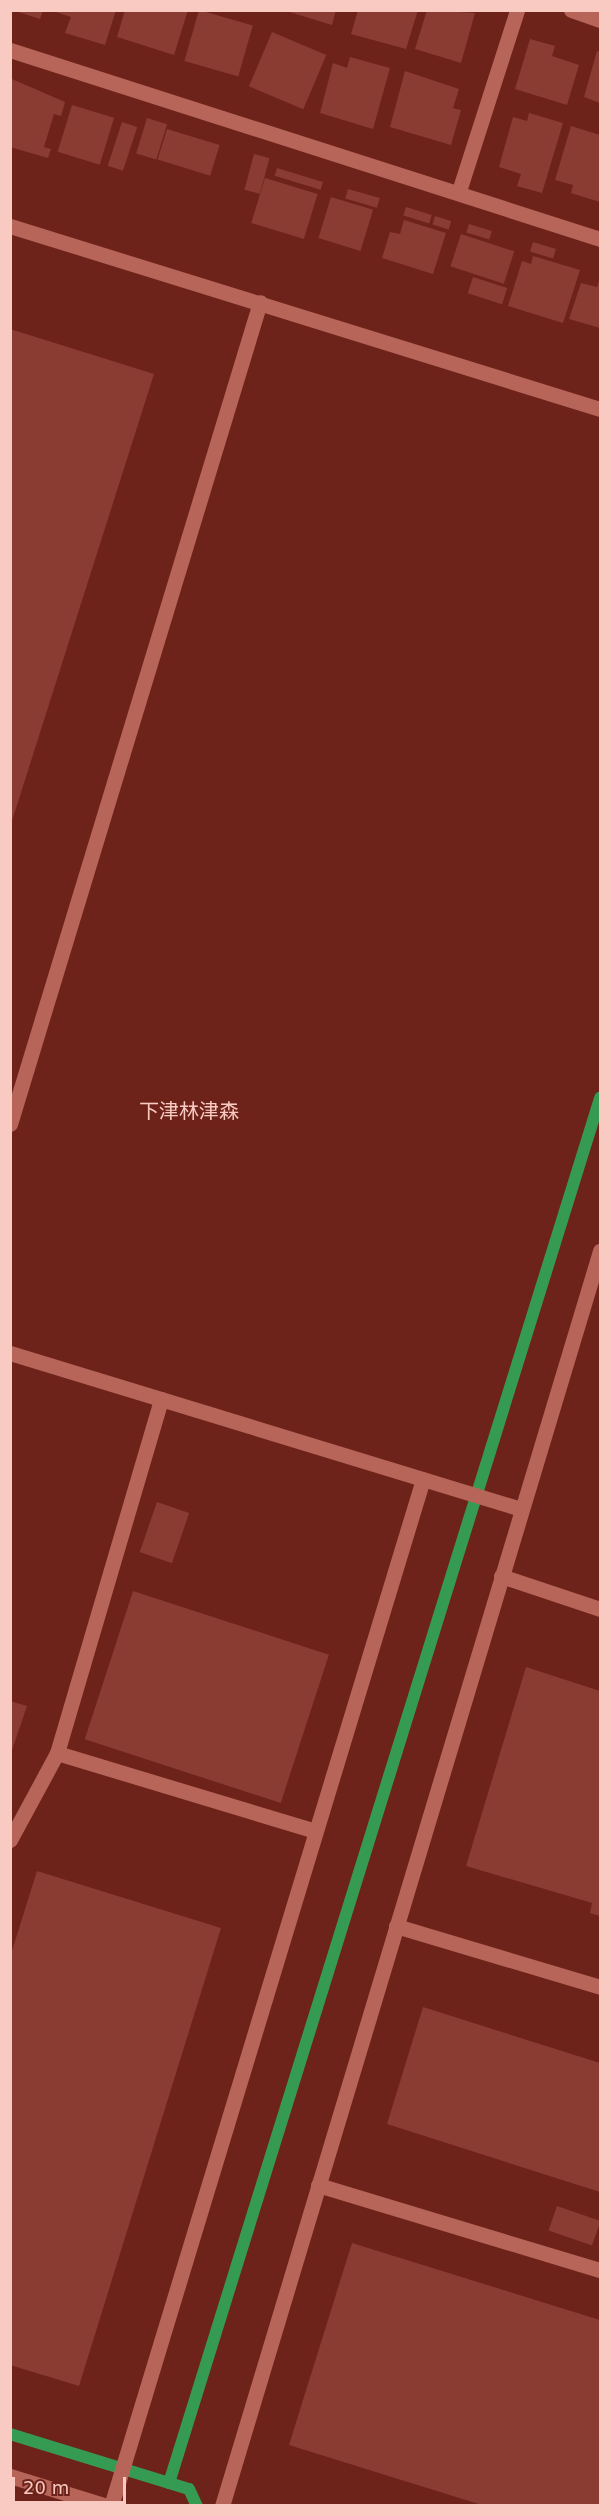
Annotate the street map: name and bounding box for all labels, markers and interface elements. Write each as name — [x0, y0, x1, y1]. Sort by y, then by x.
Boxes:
district label: 下津林津森 — [139, 1099, 239, 1123]
scale bar — [15, 2465, 129, 2503]
text: 20 m — [23, 2477, 69, 2498]

